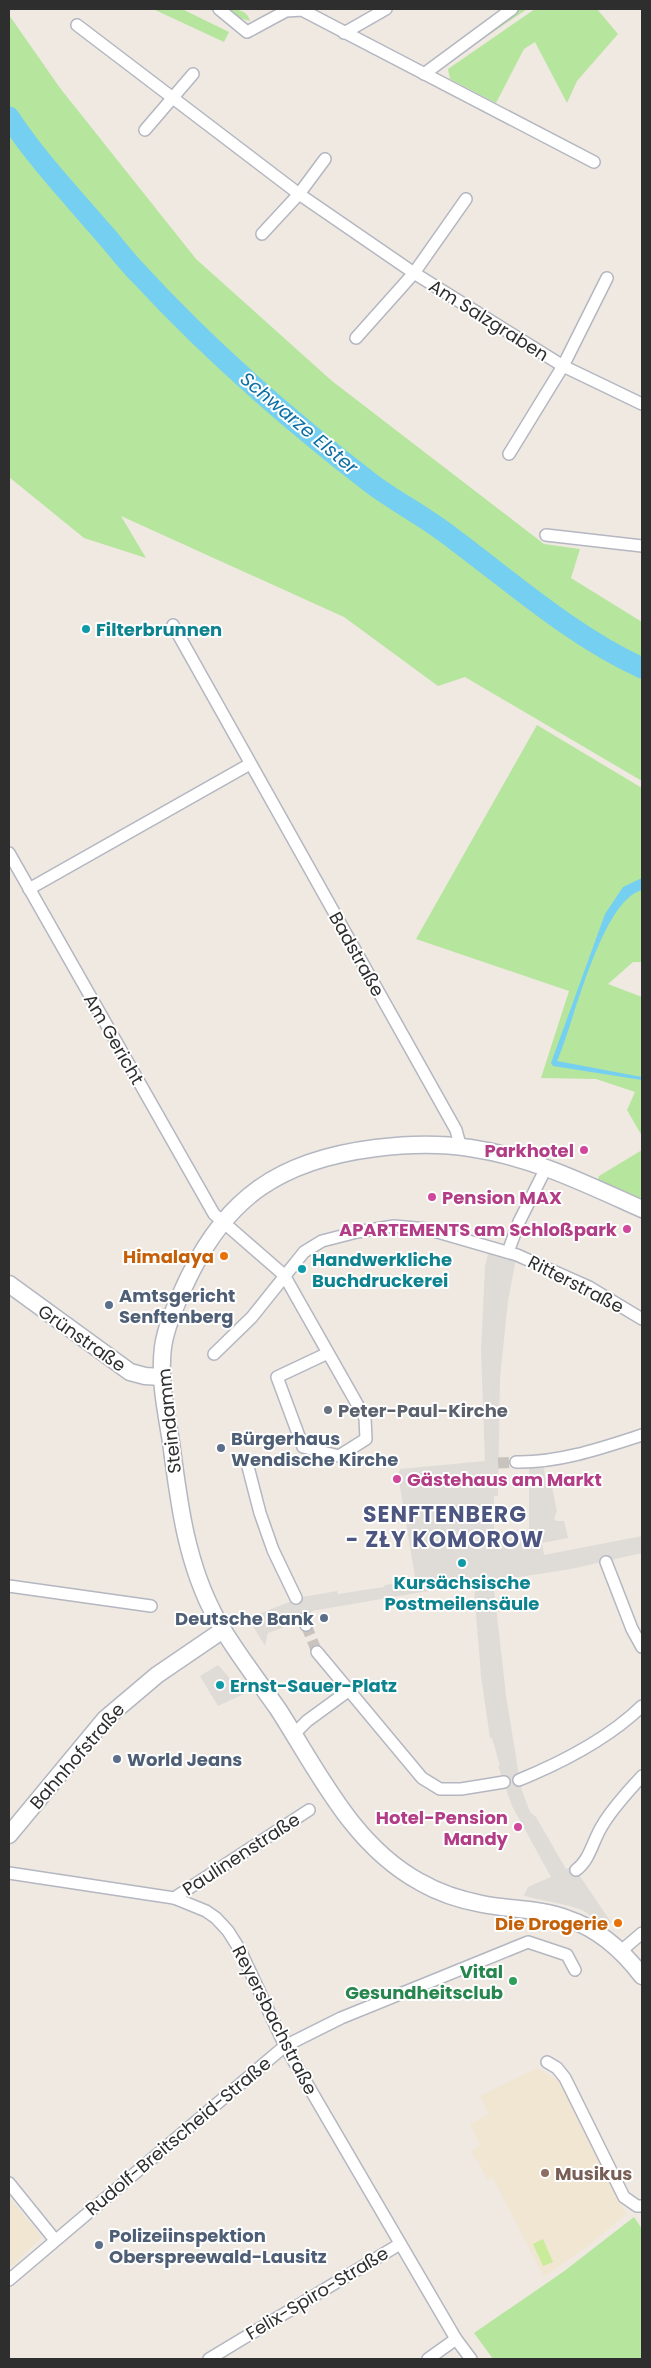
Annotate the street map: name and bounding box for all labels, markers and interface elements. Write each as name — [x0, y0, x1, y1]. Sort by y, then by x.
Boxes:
street label: Am Salzgraben — [424, 273, 554, 367]
water label: Schwarze Elster — [234, 366, 364, 481]
place label: Filterbrunnen — [96, 617, 222, 642]
marker: Filterbrunnen — [80, 623, 92, 635]
street label: Badstraße — [323, 907, 391, 1001]
street label: Am Gericht — [78, 989, 150, 1089]
place label: Parkhotel — [484, 1138, 574, 1163]
marker: Parkhotel — [578, 1144, 590, 1156]
place label: Pension MAX — [442, 1185, 562, 1210]
marker: Pension MAX — [426, 1191, 438, 1203]
place label: APARTEMENTS am Schloßpark — [339, 1217, 618, 1242]
marker: APARTEMENTS am Schloßpark — [621, 1223, 633, 1235]
place label: Himalaya — [123, 1244, 214, 1269]
place label: Handwerkliche Buchdruckerei — [312, 1247, 452, 1293]
street label: Ritterstraße — [524, 1249, 628, 1319]
marker: Himalaya — [218, 1250, 230, 1262]
marker: Handwerkliche Buchdruckerei — [296, 1263, 308, 1275]
place label: Amtsgericht Senftenberg — [119, 1283, 235, 1329]
street label: Grünstraße — [33, 1299, 131, 1377]
marker: Amtsgericht Senftenberg — [103, 1299, 115, 1311]
street label: Steindamm — [151, 1367, 187, 1475]
place label: Peter-Paul-Kirche — [338, 1398, 508, 1423]
marker: Peter-Paul-Kirche — [322, 1404, 334, 1416]
place label: Bürgerhaus Wendische Kirche — [231, 1426, 398, 1472]
marker: Bürgerhaus Wendische Kirche — [215, 1442, 227, 1454]
place label: Gästehaus am Markt — [407, 1467, 602, 1492]
marker: Gästehaus am Markt — [391, 1473, 403, 1485]
district label: SENFTENBERG - ZŁY KOMOROW — [346, 1499, 544, 1555]
marker: Kursächsische Postmeilensäule — [456, 1557, 468, 1569]
place label: Kursächsische Postmeilensäule — [385, 1570, 539, 1616]
place label: Deutsche Bank — [175, 1606, 315, 1631]
marker: Deutsche Bank — [318, 1612, 330, 1624]
place label: Ernst-Sauer-Platz — [230, 1673, 397, 1698]
marker: Ernst-Sauer-Platz — [214, 1679, 226, 1691]
street label: Bahnhofstraße — [24, 1697, 130, 1815]
place label: World Jeans — [127, 1747, 242, 1772]
marker: World Jeans — [111, 1753, 123, 1765]
place label: Hotel-Pension Mandy — [376, 1805, 509, 1851]
street label: Paulinenstraße — [177, 1807, 305, 1901]
marker: Hotel-Pension Mandy — [512, 1821, 524, 1833]
place label: Die Drogerie — [495, 1911, 608, 1936]
marker: Die Drogerie — [612, 1917, 624, 1929]
street label: Reyersbachstraße — [227, 1941, 323, 2099]
place label: Vital Gesundheitsclub — [345, 1959, 503, 2005]
marker: Vital Gesundheitsclub — [507, 1975, 519, 1987]
street label: Rudolf-Breitscheid-Straße — [80, 2051, 276, 2221]
place label: Musikus — [555, 2161, 632, 2186]
marker: Musikus — [539, 2167, 551, 2179]
place label: Polizeiinspektion Oberspreewald-Lausitz — [109, 2223, 327, 2269]
marker: Polizeiinspektion Oberspreewald-Lausitz — [93, 2239, 105, 2251]
street label: Felix-Spiro-Straße — [241, 2240, 393, 2346]

